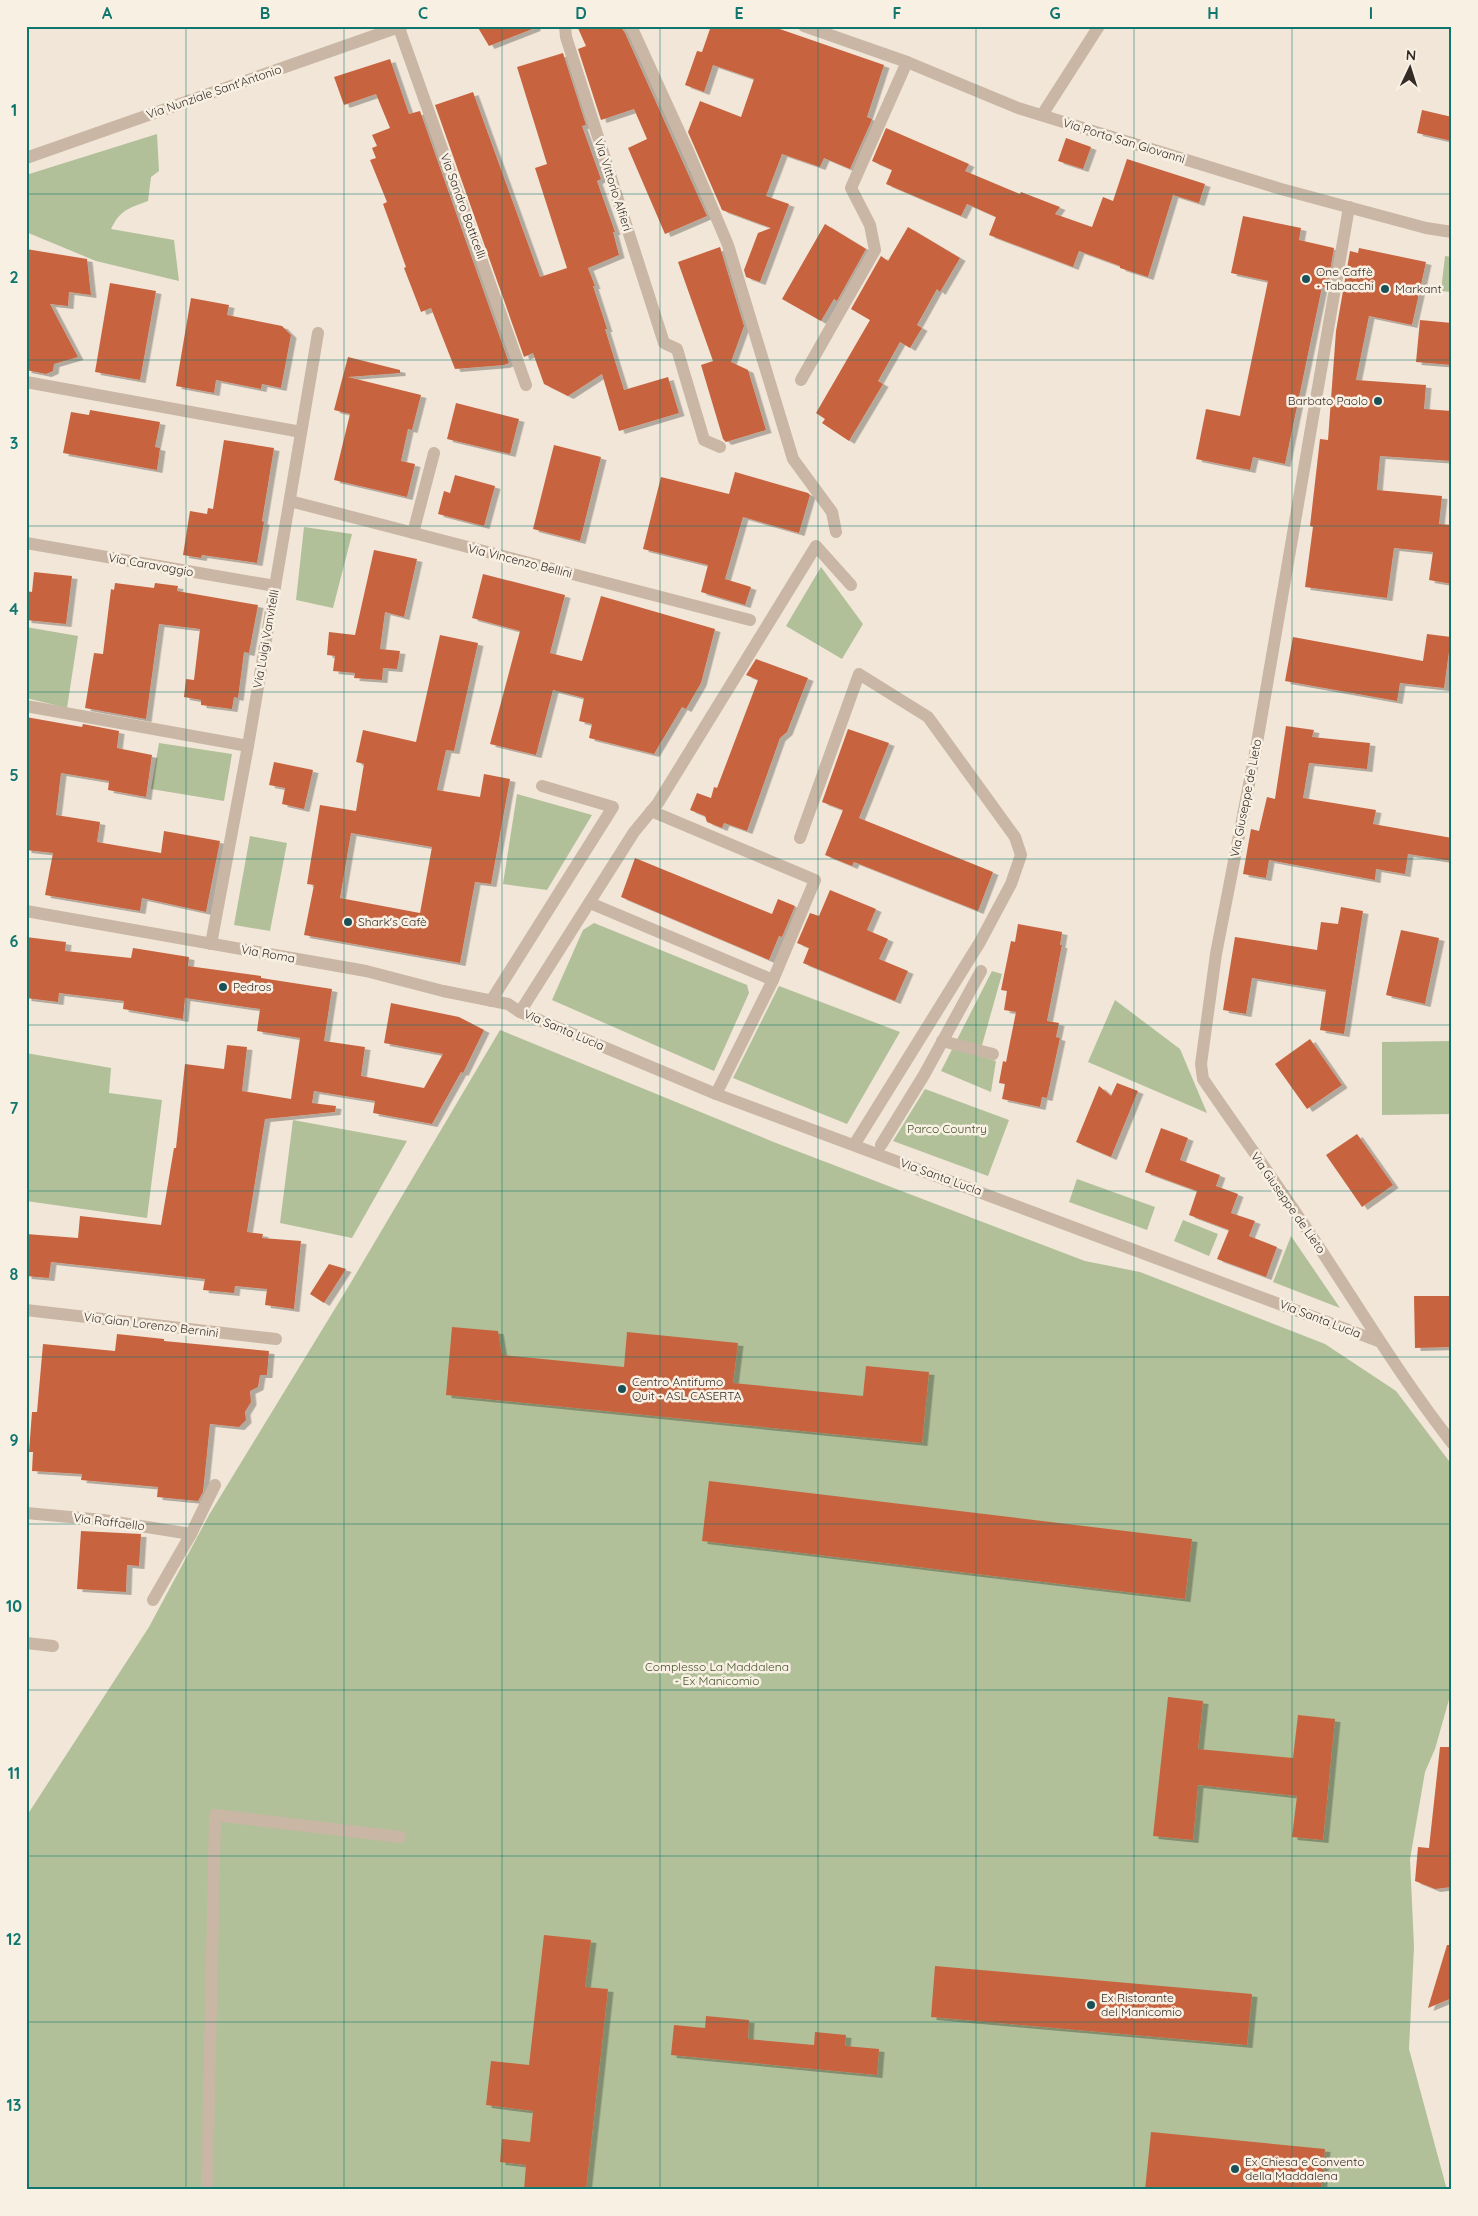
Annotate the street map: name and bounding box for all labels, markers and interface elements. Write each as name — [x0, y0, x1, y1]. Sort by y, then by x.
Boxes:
text: A — [102, 3, 113, 23]
text: B — [260, 3, 270, 23]
text: C — [418, 3, 428, 23]
text: D — [575, 3, 587, 23]
text: E — [734, 3, 744, 23]
text: F — [893, 3, 902, 23]
text: G — [1049, 3, 1061, 23]
text: H — [1207, 3, 1219, 23]
text: I — [1369, 3, 1373, 23]
north arrow — [1386, 42, 1436, 92]
text: N — [1405, 46, 1417, 64]
street label: Via Nunziale Sant'Antonio — [144, 61, 283, 122]
text: 1 — [11, 100, 17, 120]
street label: Via Porta San Giovanni — [1061, 115, 1187, 166]
street label: Via Vittorio Alfieri — [592, 137, 635, 233]
street label: Via Sandro Botticelli — [437, 151, 490, 261]
place label: One Caffè - Tabacchi — [1316, 264, 1374, 293]
text: 2 — [9, 267, 19, 287]
marker: One Caffè - Tabacchi — [1300, 273, 1312, 285]
place label: Markant — [1395, 281, 1441, 296]
marker: Markant — [1379, 283, 1391, 295]
place label: Barbato Paolo — [1288, 393, 1368, 408]
marker: Barbato Paolo — [1372, 395, 1384, 407]
text: 3 — [10, 433, 18, 453]
street label: Via Vincenzo Bellini — [466, 540, 574, 581]
street label: Via Caravaggio — [107, 550, 195, 579]
street label: Via Luigi Vanvitelli — [249, 588, 282, 689]
text: 4 — [9, 599, 19, 619]
street label: Via Giuseppe de Lieto — [1227, 737, 1264, 858]
text: 5 — [9, 765, 19, 785]
place label: Shark's Cafè — [358, 914, 427, 929]
marker: Shark's Cafè — [342, 916, 354, 928]
text: 6 — [10, 931, 19, 951]
street label: Via Roma — [240, 941, 296, 966]
place label: Pedros — [233, 979, 272, 994]
marker: Pedros — [217, 981, 229, 993]
street label: Via Santa Lucia — [522, 1006, 607, 1053]
text: 7 — [10, 1098, 19, 1118]
park label: Parco Country — [907, 1121, 987, 1136]
street label: Via Giuseppe de Lieto — [1248, 1149, 1329, 1256]
street label: Via Santa Lucia — [898, 1155, 984, 1198]
text: 8 — [10, 1264, 19, 1284]
street label: Via Santa Lucia — [1277, 1296, 1363, 1341]
street label: Via Gian Lorenzo Bernini — [83, 1309, 219, 1340]
place label: Centro Antifumo Quit - ASL CASERTA — [632, 1374, 742, 1403]
marker: Centro Antifumo Quit - ASL CASERTA — [616, 1383, 628, 1395]
text: 9 — [9, 1430, 19, 1450]
street label: Via Raffaello — [73, 1510, 146, 1533]
text: 10 — [6, 1596, 22, 1616]
park label: Complesso La Maddalena - Ex Manicomio — [645, 1659, 789, 1688]
text: 11 — [8, 1763, 20, 1783]
text: 12 — [6, 1929, 22, 1949]
place label: Ex Ristorante del Manicomio — [1101, 1990, 1182, 2019]
marker: Ex Ristorante del Manicomio — [1085, 1999, 1097, 2011]
text: 13 — [7, 2095, 21, 2115]
place label: Ex Chiesa e Convento della Maddalena — [1245, 2154, 1364, 2183]
marker: Ex Chiesa e Convento della Maddalena — [1229, 2163, 1241, 2175]

